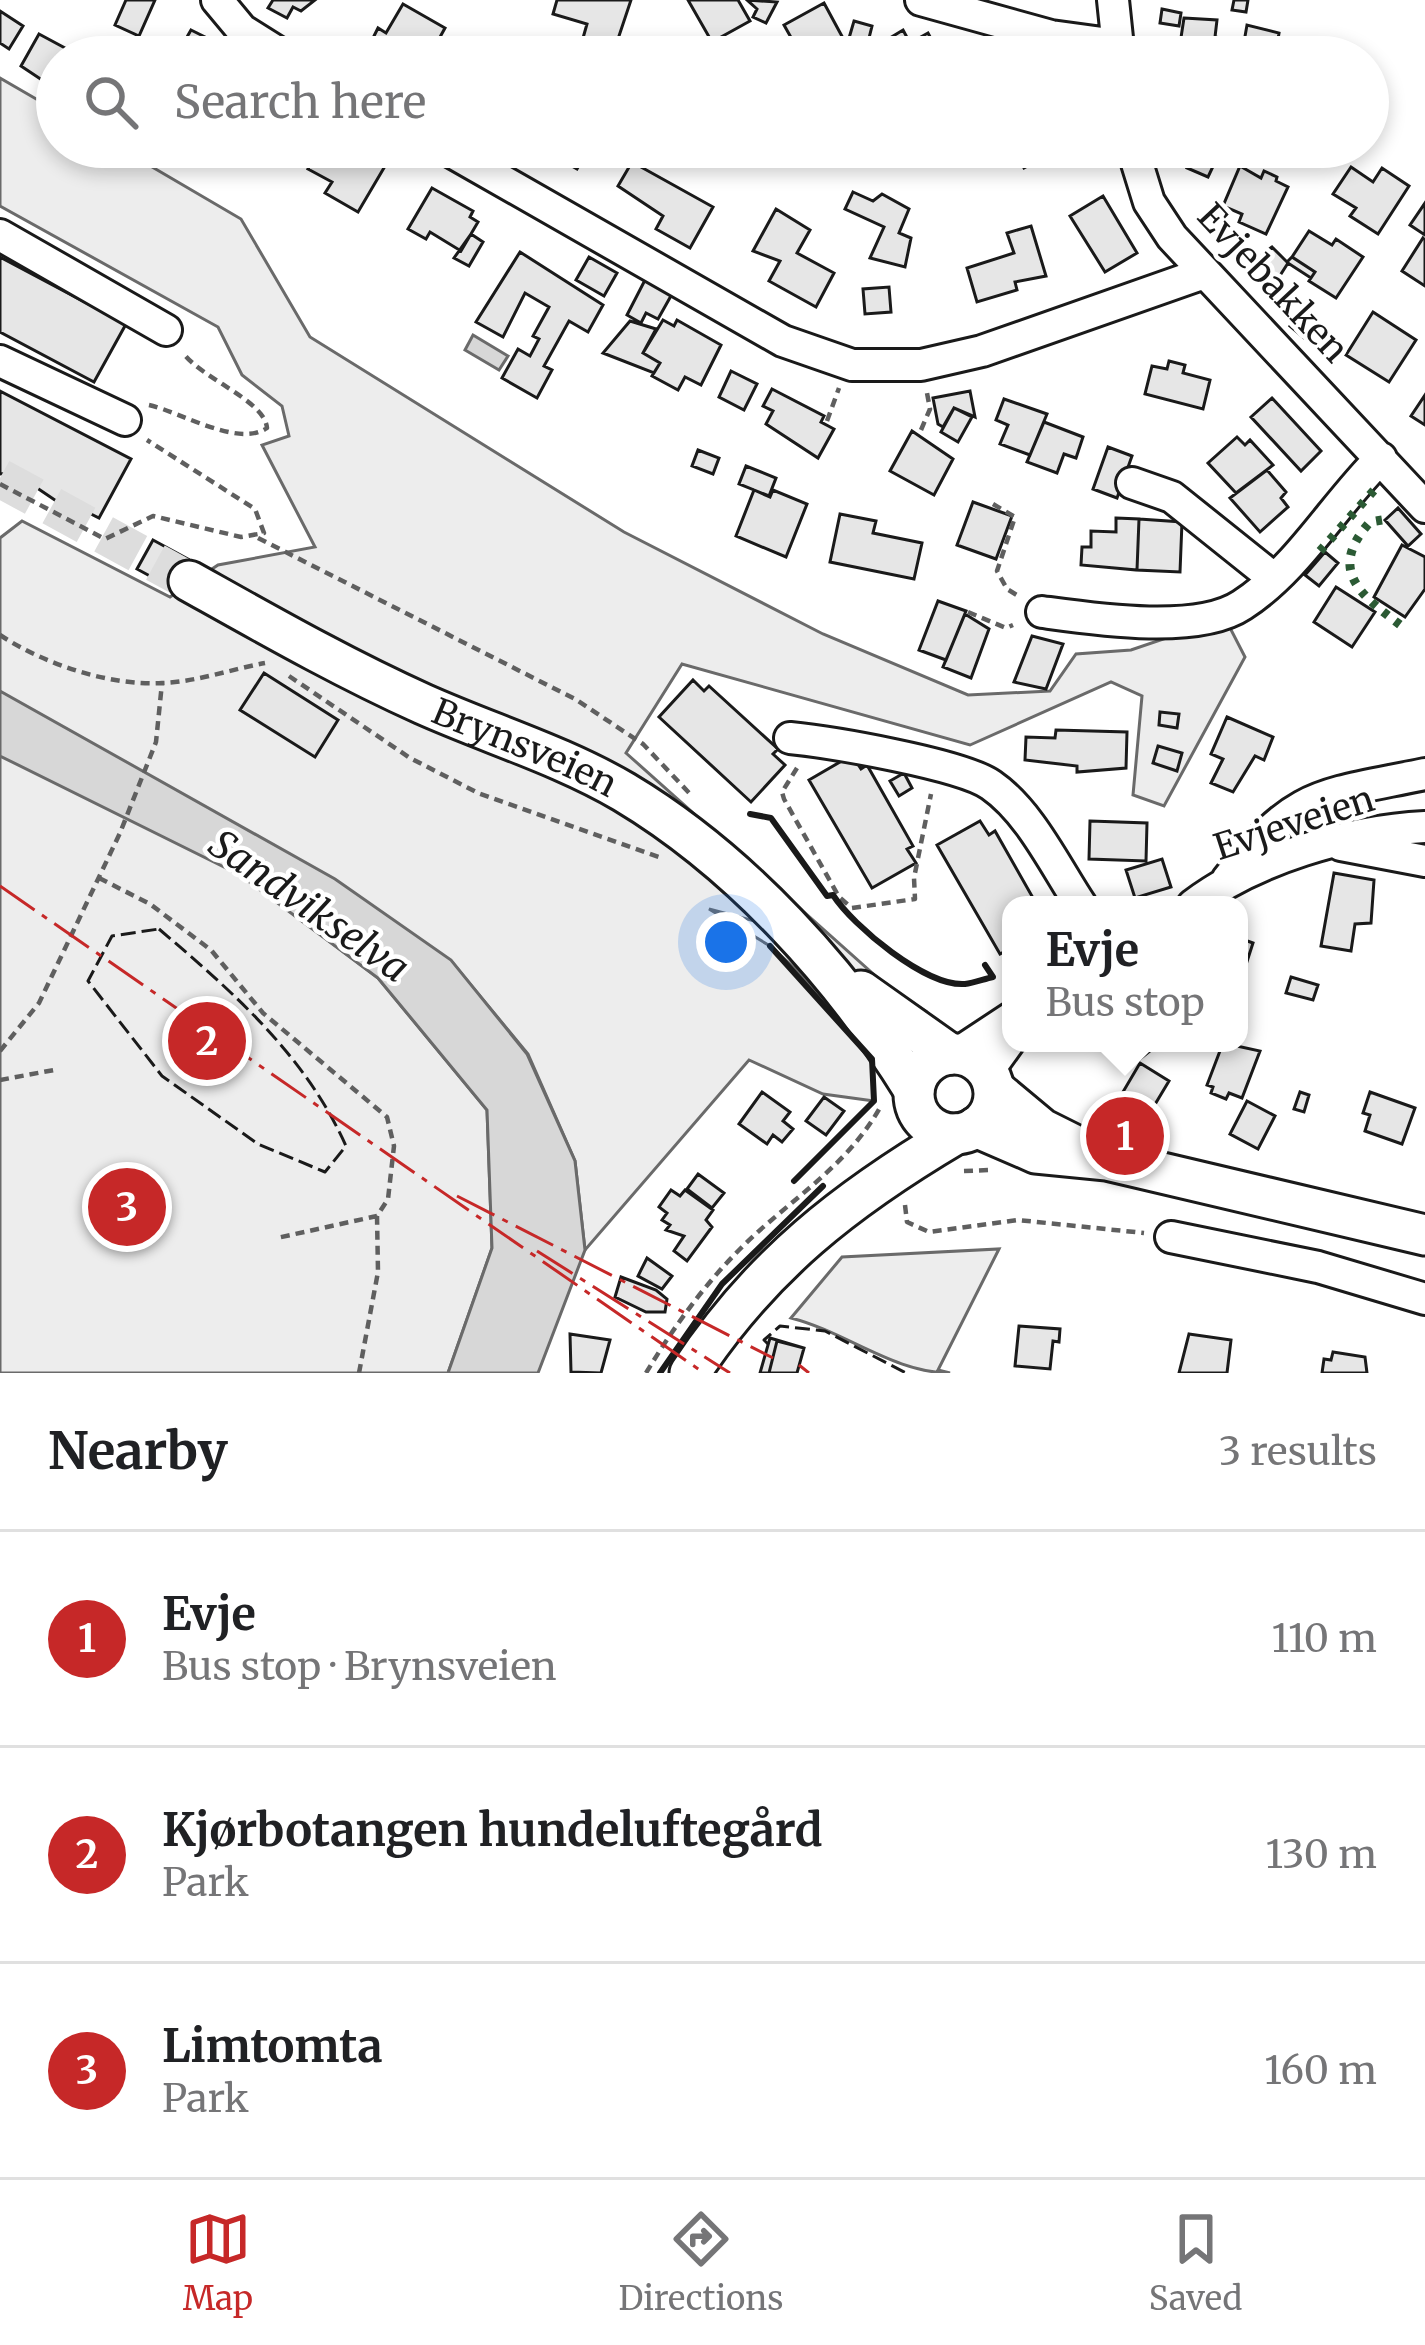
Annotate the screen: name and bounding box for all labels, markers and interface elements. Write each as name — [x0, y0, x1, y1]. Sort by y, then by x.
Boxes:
search box — [36, 36, 1389, 168]
icon: search — [78, 69, 144, 135]
text: Search here — [174, 74, 426, 130]
street label: Evjebakken — [1188, 194, 1358, 372]
street label: Brynsveien — [426, 688, 625, 806]
street label: Evjeveien — [1208, 776, 1380, 870]
water label: Sandvikselva — [200, 819, 418, 993]
popup — [1002, 896, 1248, 1052]
your location — [696, 912, 756, 972]
text: Evje — [1045, 922, 1139, 978]
text: Bus stop — [1045, 978, 1205, 1027]
pin: 2 — [168, 996, 246, 1086]
pin: 1 — [1086, 1091, 1164, 1181]
pin: 3 — [88, 1162, 166, 1252]
text: Nearby — [48, 1419, 228, 1483]
text: 3 results — [1219, 1427, 1377, 1476]
text: Evje — [162, 1586, 256, 1642]
text: 1 — [78, 1614, 96, 1663]
text: 110 m — [1272, 1614, 1377, 1663]
text: Bus stop · Brynsveien — [162, 1642, 557, 1691]
text: Kjørbotangen hundeluftegård — [162, 1802, 823, 1858]
text: 2 — [76, 1830, 98, 1879]
text: 130 m — [1265, 1830, 1377, 1879]
text: Park — [162, 1858, 249, 1907]
text: Limtomta — [162, 2018, 383, 2074]
text: 3 — [76, 2046, 98, 2095]
text: 160 m — [1264, 2046, 1377, 2095]
text: Park — [162, 2074, 249, 2123]
tab: Map — [183, 2206, 253, 2319]
tab: Directions — [618, 2206, 783, 2319]
tab: Saved — [1149, 2206, 1242, 2319]

